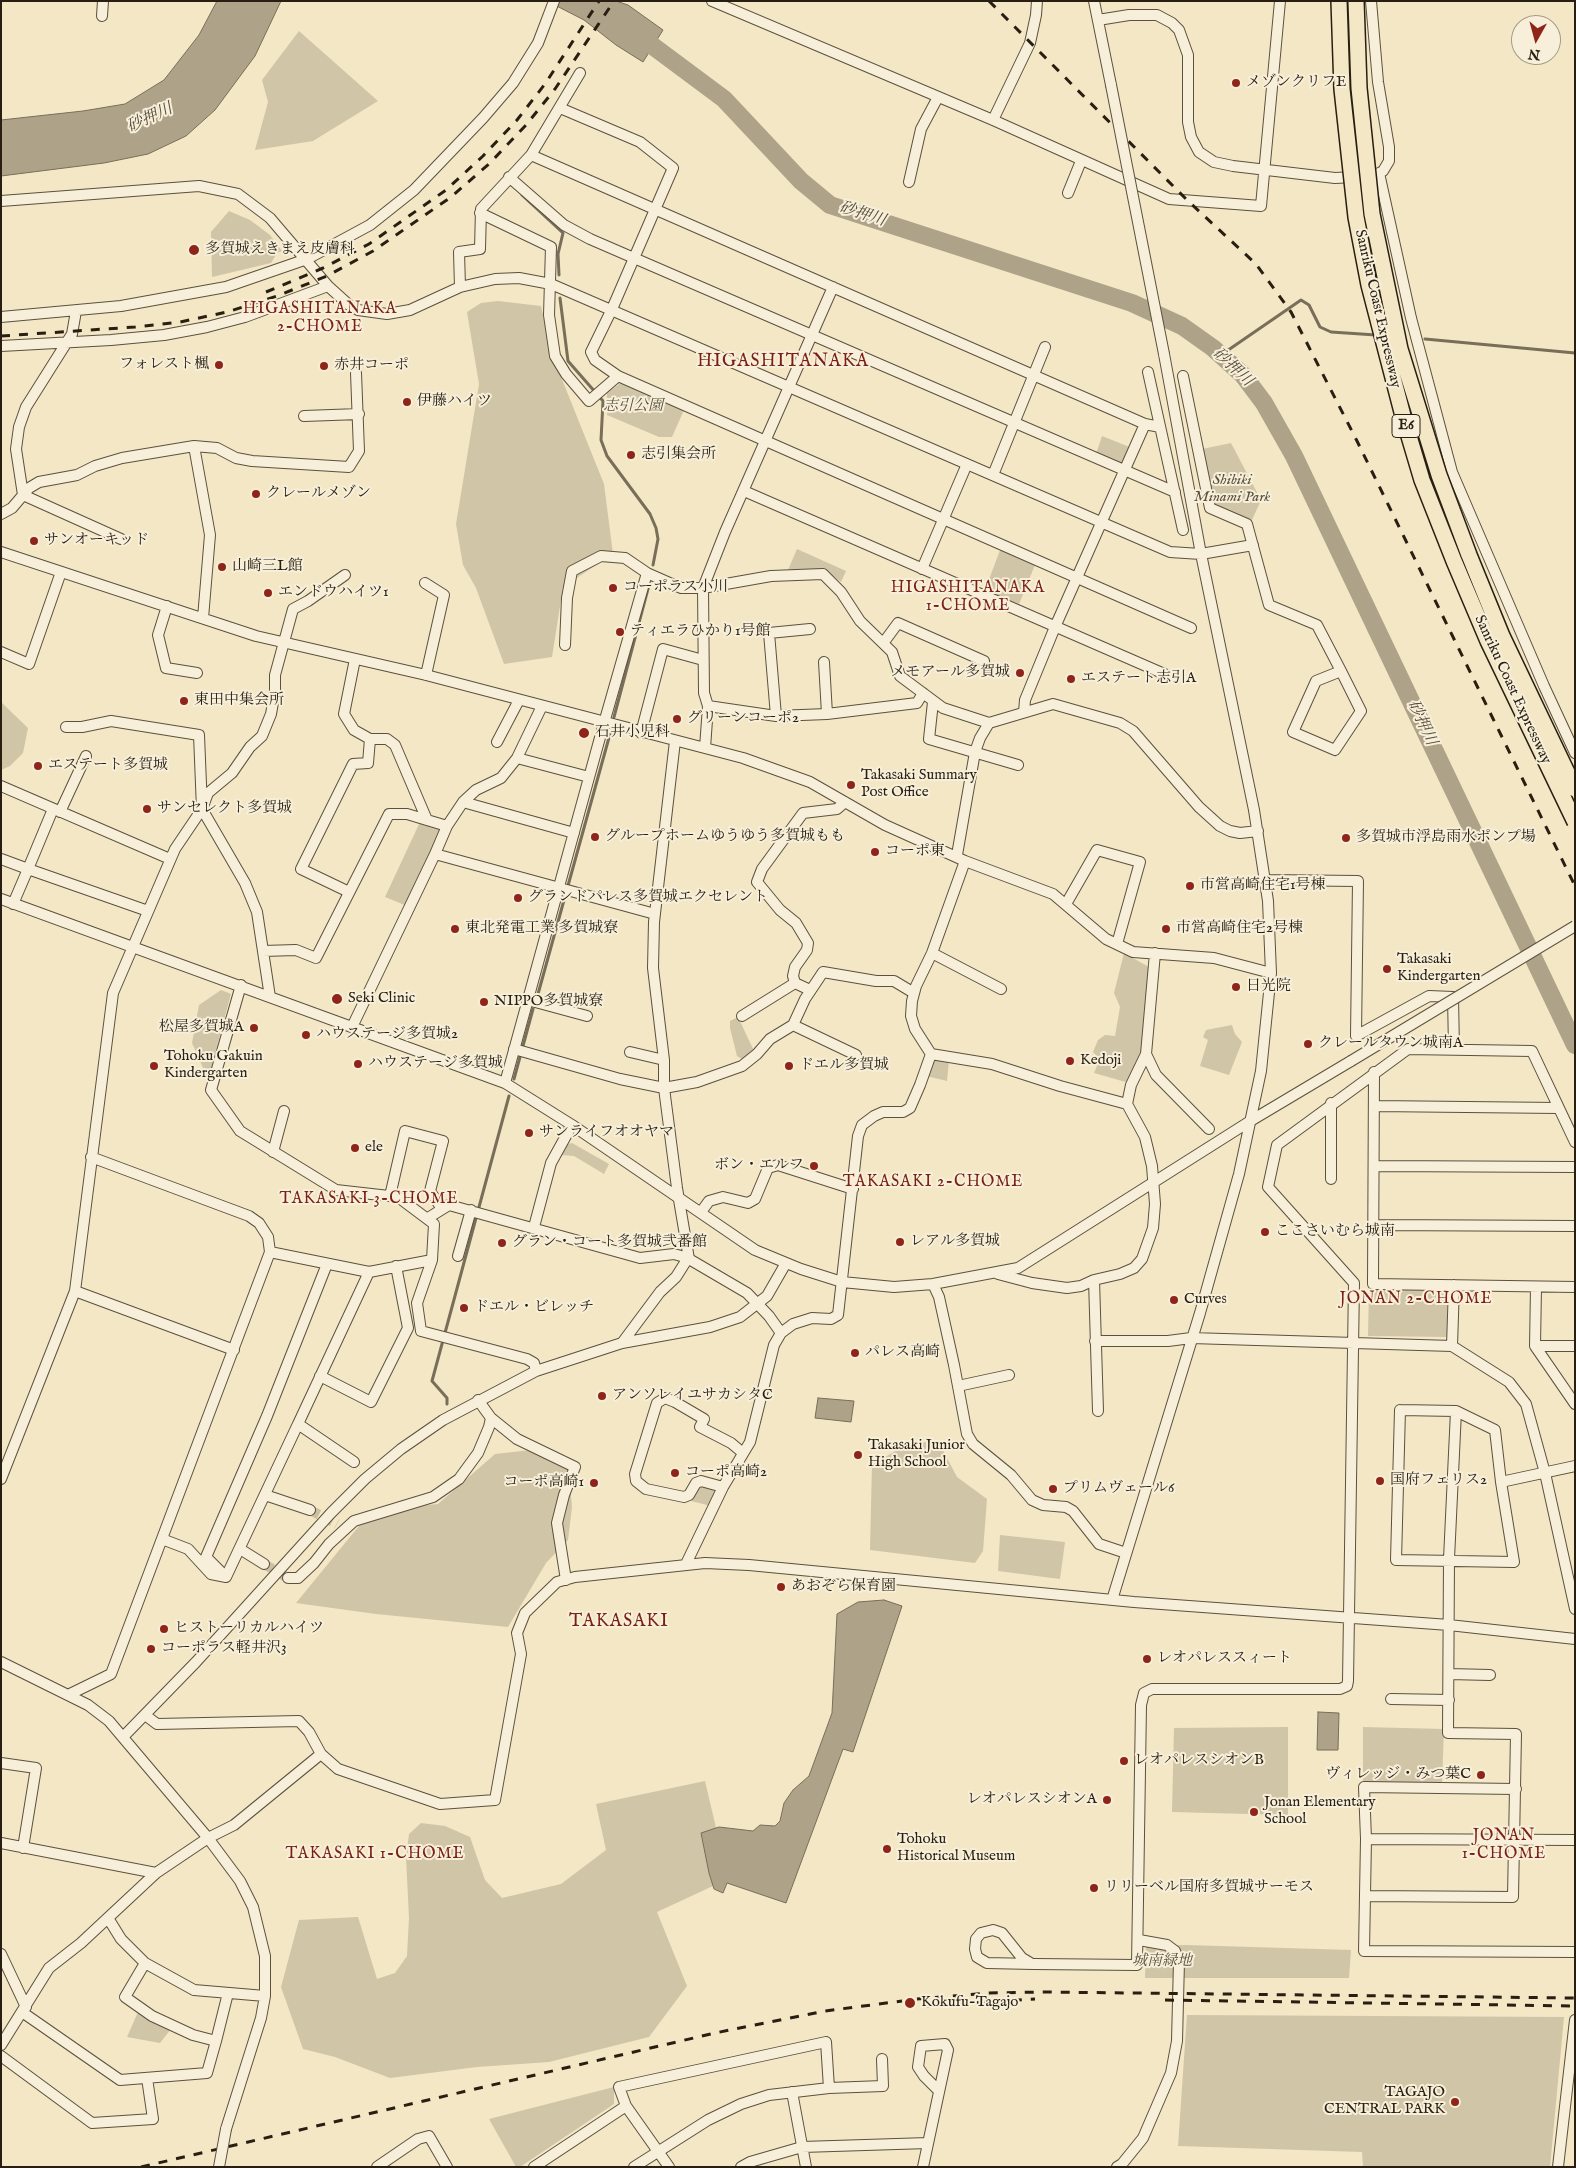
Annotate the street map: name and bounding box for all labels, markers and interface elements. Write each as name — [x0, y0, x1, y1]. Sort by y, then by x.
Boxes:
north arrow — [1511, 15, 1561, 65]
text: N — [1527, 44, 1541, 64]
place label: メゾンクリフE — [1246, 74, 1346, 92]
marker: メゾンクリフE — [1230, 77, 1242, 89]
water label: 砂押川 — [124, 100, 176, 138]
water label: 砂押川 — [836, 198, 888, 232]
street label: Sanriku Coast Expressway — [1350, 228, 1404, 390]
place label: 多賀城えきまえ皮膚科 — [205, 241, 355, 259]
marker: 多賀城えきまえ皮膚科 — [187, 243, 201, 257]
district label: HIGASHITANAKA 2-CHOME — [241, 300, 399, 338]
water label: 砂押川 — [1208, 345, 1256, 391]
district label: HIGASHITANAKA — [695, 351, 871, 373]
place label: フォレスト楓 — [119, 356, 209, 374]
place label: 赤井コーポ — [334, 357, 409, 375]
marker: フォレスト楓 — [213, 359, 225, 371]
marker: 赤井コーポ — [318, 360, 330, 372]
place label: 伊藤ハイツ — [417, 393, 492, 411]
marker: 伊藤ハイツ — [401, 396, 413, 408]
park label: 志引公園 — [603, 398, 663, 416]
road number: E6 — [1392, 414, 1420, 438]
place label: 志引集会所 — [641, 446, 716, 464]
marker: 志引集会所 — [625, 449, 637, 461]
park label: Shibiki Minami Park — [1194, 472, 1270, 507]
place label: クレールメゾン — [266, 485, 371, 503]
marker: クレールメゾン — [250, 488, 262, 500]
place label: サンオーキッド — [44, 532, 149, 550]
marker: サンオーキッド — [28, 535, 40, 547]
place label: 山崎三L館 — [232, 558, 303, 576]
marker: 山崎三L館 — [216, 561, 228, 573]
place label: コーポラス小川 — [623, 579, 728, 597]
district label: HIGASHITANAKA 1-CHOME — [889, 579, 1047, 617]
marker: コーポラス小川 — [607, 582, 619, 594]
place label: エンドウハイツ1 — [278, 584, 389, 602]
marker: エンドウハイツ1 — [262, 587, 274, 599]
street label: Sanriku Coast Expressway — [1470, 613, 1554, 767]
place label: ティエラひかり1号館 — [630, 623, 771, 641]
marker: ティエラひかり1号館 — [614, 626, 626, 638]
place label: メモアール多賀城 — [890, 664, 1010, 682]
marker: メモアール多賀城 — [1014, 667, 1026, 679]
place label: エステート志引A — [1081, 670, 1196, 688]
marker: エステート志引A — [1065, 673, 1077, 685]
place label: 東田中集会所 — [194, 692, 284, 710]
marker: 東田中集会所 — [178, 695, 190, 707]
water label: 砂押川 — [1402, 697, 1440, 749]
place label: グリーンコーポ2 — [687, 710, 799, 728]
marker: グリーンコーポ2 — [671, 713, 683, 725]
place label: 石井小児科 — [595, 724, 670, 742]
marker: 石井小児科 — [577, 726, 591, 740]
place label: エステート多賀城 — [48, 757, 168, 775]
marker: エステート多賀城 — [32, 760, 44, 772]
place label: Takasaki Summary Post Office — [861, 767, 977, 802]
marker: Takasaki Summary Post Office — [845, 779, 857, 791]
place label: サンセレクト多賀城 — [157, 800, 292, 818]
marker: サンセレクト多賀城 — [141, 803, 153, 815]
place label: グループホームゆうゆう多賀城もも — [605, 828, 845, 846]
place label: 多賀城市浮島雨水ポンプ場 — [1356, 829, 1536, 847]
marker: グループホームゆうゆう多賀城もも — [589, 831, 601, 843]
marker: 多賀城市浮島雨水ポンプ場 — [1340, 832, 1352, 844]
place label: コーポ東 — [885, 843, 945, 861]
marker: コーポ東 — [869, 846, 881, 858]
place label: 市営高崎住宅1号棟 — [1200, 877, 1326, 895]
marker: 市営高崎住宅1号棟 — [1184, 880, 1196, 892]
place label: グランドパレス多賀城エクセレント — [528, 889, 768, 907]
marker: グランドパレス多賀城エクセレント — [512, 892, 524, 904]
place label: 東北発電工業 多賀城寮 — [465, 920, 618, 938]
place label: 市営高崎住宅2号棟 — [1176, 920, 1303, 938]
marker: 東北発電工業 多賀城寮 — [449, 923, 461, 935]
marker: 市営高崎住宅2号棟 — [1160, 923, 1172, 935]
place label: Takasaki Kindergarten — [1397, 951, 1480, 986]
marker: Takasaki Kindergarten — [1381, 963, 1393, 975]
place label: 日光院 — [1246, 978, 1291, 996]
marker: 日光院 — [1230, 981, 1242, 993]
place label: Seki Clinic — [348, 990, 415, 1008]
marker: Seki Clinic — [330, 992, 344, 1006]
place label: NIPPO多賀城寮 — [494, 993, 603, 1011]
marker: NIPPO多賀城寮 — [478, 996, 490, 1008]
place label: 松屋多賀城A — [159, 1019, 244, 1037]
marker: 松屋多賀城A — [248, 1022, 260, 1034]
place label: ハウステージ多賀城2 — [316, 1026, 458, 1044]
marker: ハウステージ多賀城2 — [300, 1029, 312, 1041]
place label: クレールタウン城南A — [1318, 1035, 1463, 1053]
marker: クレールタウン城南A — [1302, 1038, 1314, 1050]
place label: Tohoku Gakuin Kindergarten — [164, 1048, 263, 1083]
place label: Kedoji — [1080, 1052, 1121, 1070]
place label: ハウステージ多賀城 — [368, 1055, 503, 1073]
marker: Kedoji — [1064, 1055, 1076, 1067]
place label: ドエル多賀城 — [799, 1057, 889, 1075]
marker: ハウステージ多賀城 — [352, 1058, 364, 1070]
marker: Tohoku Gakuin Kindergarten — [148, 1060, 160, 1072]
marker: ドエル多賀城 — [783, 1060, 795, 1072]
place label: サンライフオオヤマ — [539, 1124, 674, 1142]
marker: サンライフオオヤマ — [523, 1127, 535, 1139]
place label: ele — [365, 1139, 383, 1157]
marker: ele — [349, 1142, 361, 1154]
place label: ボン・エルフ — [714, 1157, 804, 1175]
marker: ボン・エルフ — [808, 1160, 820, 1172]
district label: TAKASAKI 2-CHOME — [841, 1173, 1025, 1193]
district label: TAKASAKI 3-CHOME — [277, 1190, 461, 1210]
place label: ここさいむら城南 — [1275, 1223, 1395, 1241]
marker: ここさいむら城南 — [1259, 1226, 1271, 1238]
place label: レアル多賀城 — [910, 1233, 1000, 1251]
place label: グラン・コート多賀城弐番館 — [512, 1234, 707, 1252]
marker: レアル多賀城 — [894, 1236, 906, 1248]
marker: グラン・コート多賀城弐番館 — [496, 1237, 508, 1249]
district label: JONAN 2-CHOME — [1338, 1290, 1494, 1310]
place label: Curves — [1184, 1291, 1227, 1309]
marker: Curves — [1168, 1294, 1180, 1306]
place label: ドエル・ビレッチ — [474, 1299, 594, 1317]
marker: ドエル・ビレッチ — [458, 1302, 470, 1314]
place label: パレス高崎 — [865, 1344, 940, 1362]
marker: パレス高崎 — [849, 1347, 861, 1359]
place label: アンソレイユサカシタC — [612, 1387, 773, 1405]
marker: アンソレイユサカシタC — [596, 1390, 608, 1402]
place label: Takasaki Junior High School — [868, 1437, 965, 1472]
marker: Takasaki Junior High School — [852, 1449, 864, 1461]
place label: コーポ高崎2 — [685, 1464, 767, 1482]
marker: コーポ高崎2 — [669, 1467, 681, 1479]
place label: 国府フェリス2 — [1390, 1472, 1487, 1490]
place label: コーポ高崎1 — [503, 1474, 584, 1492]
marker: 国府フェリス2 — [1374, 1475, 1386, 1487]
marker: コーポ高崎1 — [588, 1477, 600, 1489]
place label: プリムヴェール6 — [1063, 1480, 1174, 1498]
marker: プリムヴェール6 — [1047, 1483, 1059, 1495]
place label: あおぞら保育園 — [791, 1578, 896, 1596]
marker: あおぞら保育園 — [775, 1581, 787, 1593]
district label: TAKASAKI — [568, 1611, 670, 1633]
place label: ヒストーリカルハイツ — [174, 1620, 324, 1638]
marker: ヒストーリカルハイツ — [158, 1623, 170, 1635]
place label: コーポラス軽井沢3 — [161, 1640, 287, 1658]
marker: コーポラス軽井沢3 — [145, 1643, 157, 1655]
place label: レオパレススィート — [1157, 1650, 1292, 1668]
marker: レオパレススィート — [1141, 1653, 1153, 1665]
place label: レオパレスシオンB — [1134, 1752, 1264, 1770]
marker: レオパレスシオンB — [1118, 1755, 1130, 1767]
place label: ヴィレッジ・みつ葉C — [1325, 1766, 1471, 1784]
marker: ヴィレッジ・みつ葉C — [1475, 1769, 1487, 1781]
place label: レオパレスシオンA — [967, 1791, 1097, 1809]
marker: レオパレスシオンA — [1101, 1794, 1113, 1806]
place label: Jonan Elementary School — [1264, 1794, 1376, 1829]
marker: Jonan Elementary School — [1248, 1806, 1260, 1818]
district label: JONAN 1-CHOME — [1461, 1827, 1547, 1865]
place label: Tohoku Historical Museum — [897, 1831, 1015, 1866]
marker: Tohoku Historical Museum — [881, 1843, 893, 1855]
district label: TAKASAKI 1-CHOME — [283, 1845, 467, 1865]
place label: リリーベル国府多賀城サーモス — [1104, 1879, 1314, 1897]
marker: リリーベル国府多賀城サーモス — [1088, 1882, 1100, 1894]
park label: 城南緑地 — [1132, 1953, 1192, 1971]
place label: Kokufu-Tagajo — [921, 1994, 1018, 2012]
marker: Kokufu-Tagajo — [903, 1996, 917, 2010]
place label: TAGAJO CENTRAL PARK — [1324, 2084, 1445, 2119]
marker: TAGAJO CENTRAL PARK — [1449, 2096, 1461, 2108]

